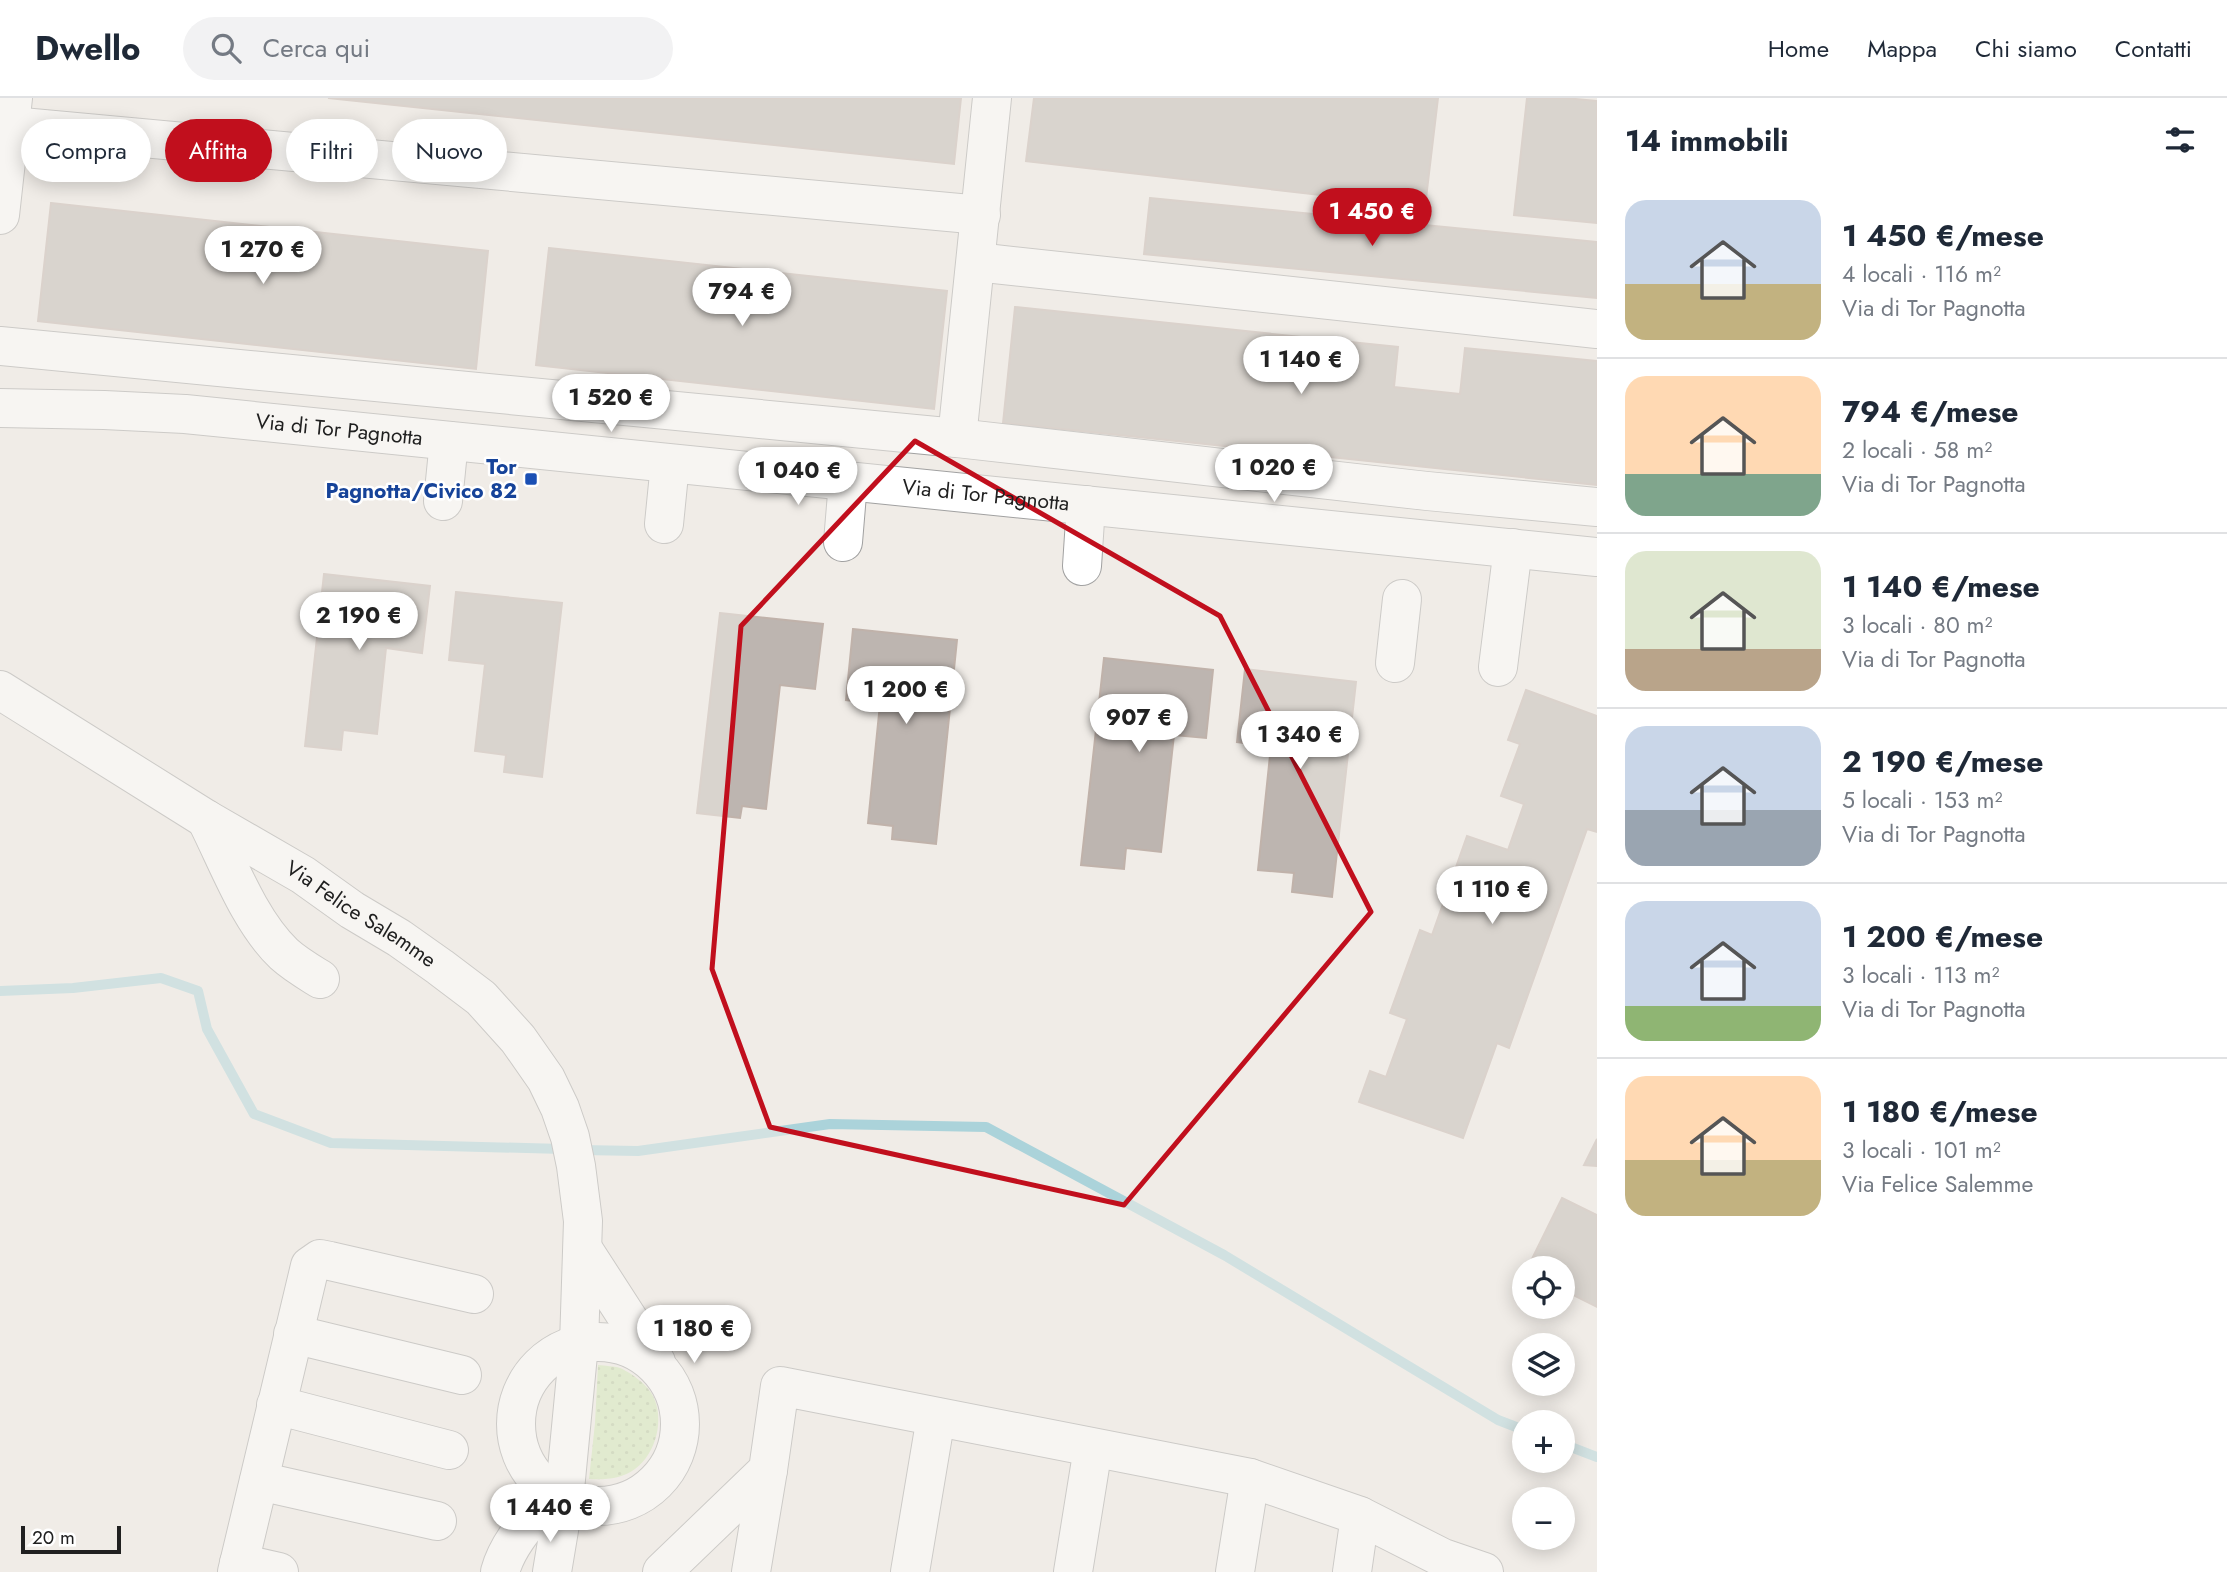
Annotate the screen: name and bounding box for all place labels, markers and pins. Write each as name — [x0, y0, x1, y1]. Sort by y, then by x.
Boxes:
pin: 1 450 € — [1307, 188, 1437, 248]
pin: 1 270 € — [198, 226, 328, 286]
pin: 794 € — [693, 268, 791, 328]
pin: 1 140 € — [1236, 336, 1366, 396]
pin: 1 520 € — [546, 374, 676, 434]
pin: 1 020 € — [1209, 444, 1339, 504]
pin: 1 040 € — [733, 448, 863, 507]
place label: Tor Pagnotta/Civico 82 — [325, 452, 517, 506]
marker: Tor Pagnotta/Civico 82 — [523, 471, 539, 487]
pin: 2 190 € — [294, 592, 424, 652]
pin: 1 200 € — [841, 666, 971, 726]
pin: 907 € — [1090, 694, 1188, 754]
pin: 1 340 € — [1235, 712, 1365, 771]
pin: 1 110 € — [1427, 866, 1557, 926]
pin: 1 180 € — [629, 1306, 759, 1365]
pin: 1 440 € — [485, 1484, 615, 1544]

